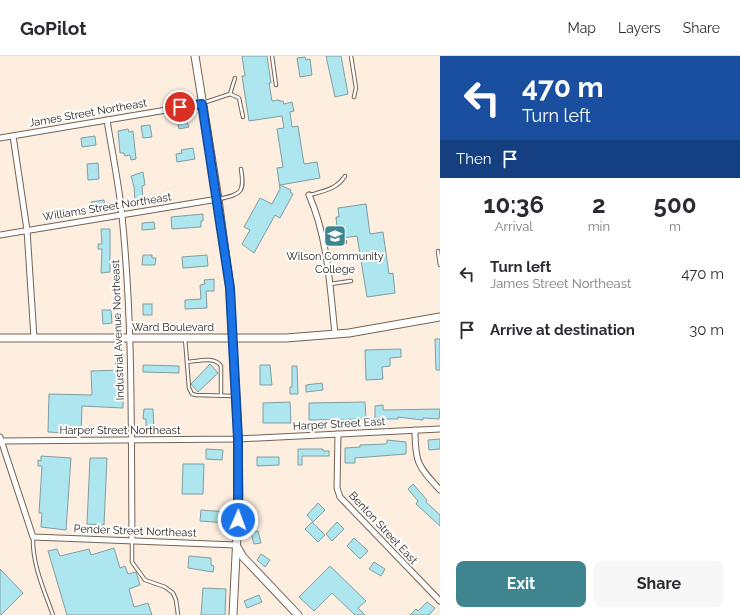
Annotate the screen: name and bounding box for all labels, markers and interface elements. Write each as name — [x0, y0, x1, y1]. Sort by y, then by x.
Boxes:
text: GoPilot — [20, 17, 86, 39]
text: Map — [568, 20, 596, 36]
text: Layers — [618, 20, 661, 36]
text: Share — [683, 20, 720, 36]
text: 470 m — [522, 71, 604, 104]
icon: left — [456, 72, 508, 124]
pin — [163, 90, 197, 124]
street label: James Street Northeast — [28, 96, 148, 130]
icon: arrive — [169, 96, 191, 118]
text: Turn left — [522, 105, 591, 126]
icon: arrive — [499, 148, 521, 170]
text: Then — [456, 150, 491, 168]
street label: Williams Street Northeast — [42, 190, 173, 224]
text: 10:36 — [484, 190, 544, 219]
text: 2 — [592, 190, 606, 219]
text: 500 — [654, 190, 696, 219]
text: Arrival — [495, 219, 533, 234]
text: min — [588, 219, 610, 234]
text: m — [669, 219, 681, 234]
school or university icon: Wilson Community College — [322, 223, 348, 249]
place label: Wilson Community College — [286, 250, 384, 276]
text: Turn left — [490, 258, 551, 276]
street label: Industrial Avenue Northeast — [109, 259, 127, 401]
icon: left — [456, 263, 478, 285]
text: 470 m — [681, 265, 724, 283]
text: James Street Northeast — [490, 276, 631, 291]
icon: arrive — [456, 319, 478, 341]
street label: Ward Boulevard — [132, 321, 214, 334]
text: Arrive at destination — [490, 321, 635, 339]
text: 30 m — [689, 321, 724, 339]
street label: Harper Street East — [292, 415, 386, 433]
street label: Harper Street Northeast — [59, 424, 181, 437]
street label: Benton Street East — [346, 489, 420, 567]
position arrow — [217, 499, 259, 541]
street label: Pender Street Northeast — [73, 522, 197, 540]
button: Exit — [456, 561, 586, 607]
button: Share — [594, 561, 724, 607]

